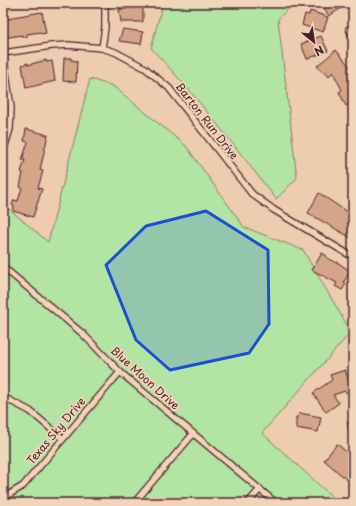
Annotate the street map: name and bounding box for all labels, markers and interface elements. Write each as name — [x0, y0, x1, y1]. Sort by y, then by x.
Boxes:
north arrow — [294, 22, 334, 62]
text: N — [311, 42, 327, 61]
street label: Barton Run Drive — [172, 79, 243, 163]
street label: Blue Moon Drive — [107, 342, 184, 413]
street label: Texas Sky Drive — [22, 393, 89, 468]

